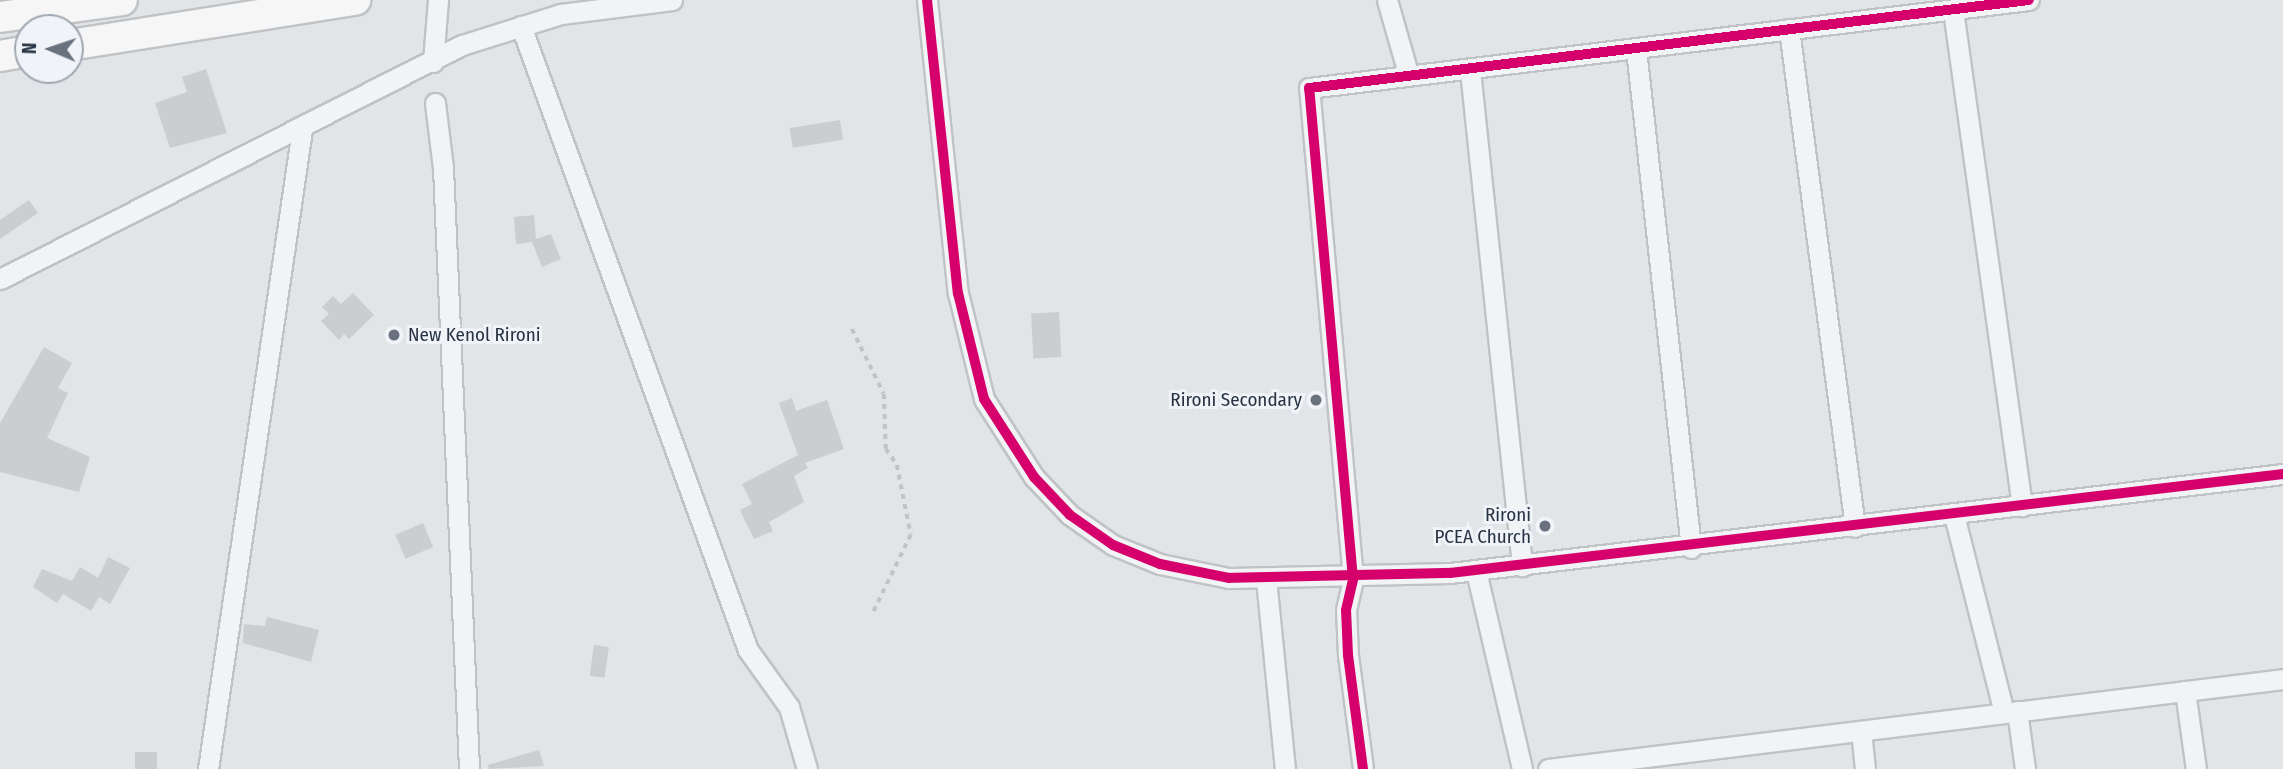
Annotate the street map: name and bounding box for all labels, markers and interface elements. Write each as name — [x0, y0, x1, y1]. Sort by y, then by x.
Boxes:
north arrow — [14, 14, 84, 84]
text: N — [18, 42, 41, 54]
place label: New Kenol Rironi — [408, 324, 541, 346]
marker: New Kenol Rironi — [386, 327, 402, 343]
place label: Rironi Secondary — [1170, 389, 1302, 411]
marker: Rironi Secondary — [1308, 392, 1324, 408]
place label: Rironi PCEA Church — [1434, 504, 1531, 548]
marker: Rironi PCEA Church — [1537, 518, 1553, 534]

